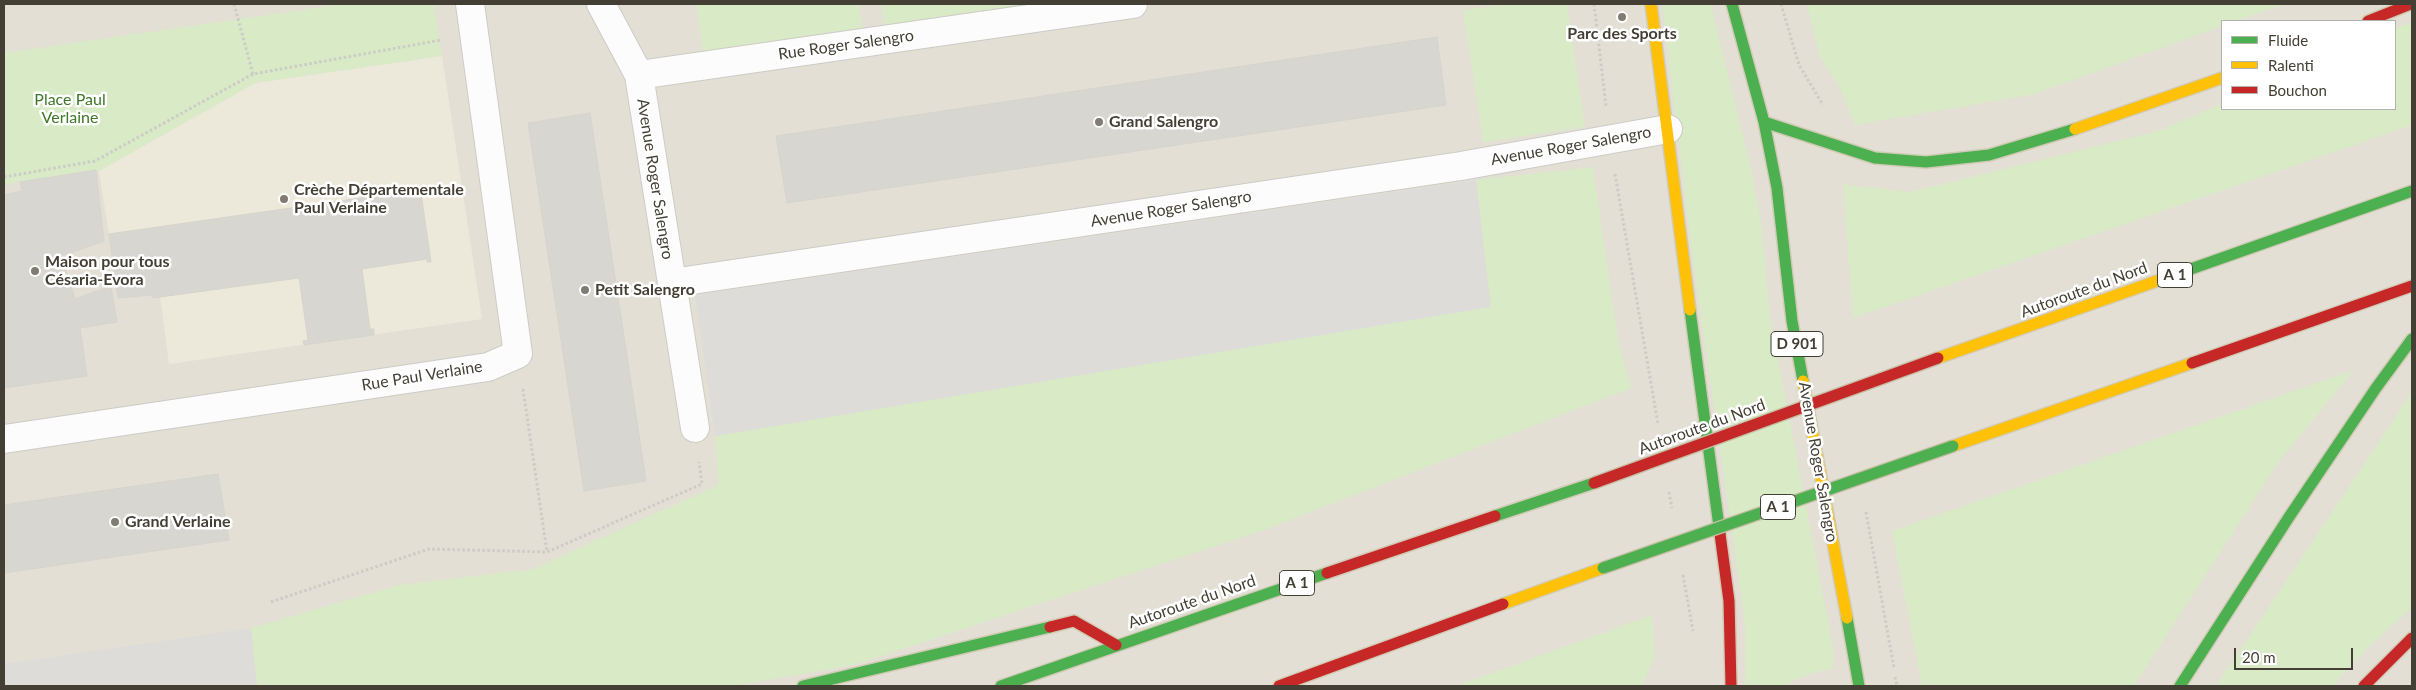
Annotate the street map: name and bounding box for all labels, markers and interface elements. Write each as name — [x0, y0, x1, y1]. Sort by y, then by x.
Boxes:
marker: Parc des Sports — [1616, 11, 1628, 23]
legend — [2221, 20, 2396, 110]
place label: Parc des Sports — [1567, 24, 1677, 44]
street label: Rue Roger Salengro — [777, 26, 915, 64]
text: Fluide — [2268, 31, 2308, 49]
text: Ralenti — [2268, 56, 2314, 74]
text: Bouchon — [2268, 81, 2327, 99]
park label: Place Paul Verlaine — [34, 90, 106, 128]
street label: Avenue Roger Salengro — [633, 97, 677, 261]
place label: Grand Salengro — [1109, 112, 1218, 132]
marker: Grand Salengro — [1093, 116, 1105, 128]
street label: Avenue Roger Salengro — [1489, 122, 1653, 170]
place label: Crèche Départementale Paul Verlaine — [294, 180, 464, 218]
street label: Avenue Roger Salengro — [1089, 187, 1253, 231]
marker: Crèche Départementale Paul Verlaine — [278, 193, 290, 205]
place label: Maison pour tous Césaria-Evora — [45, 252, 170, 290]
street label: Autoroute du Nord — [2018, 258, 2150, 322]
road number: A 1 — [2158, 262, 2192, 288]
marker: Maison pour tous Césaria-Evora — [29, 265, 41, 277]
place label: Petit Salengro — [595, 280, 695, 300]
marker: Petit Salengro — [579, 284, 591, 296]
road number: D 901 — [1771, 332, 1823, 356]
street label: Rue Paul Verlaine — [360, 357, 484, 395]
street label: Avenue Roger Salengro — [1794, 380, 1842, 544]
street label: Autoroute du Nord — [1636, 395, 1768, 459]
road number: A 1 — [1760, 494, 1796, 520]
place label: Grand Verlaine — [125, 512, 231, 532]
marker: Grand Verlaine — [109, 516, 121, 528]
road number: A 1 — [1280, 570, 1314, 596]
street label: Autoroute du Nord — [1126, 571, 1258, 633]
scale bar — [2236, 638, 2355, 670]
text: 20 m — [2242, 648, 2276, 666]

